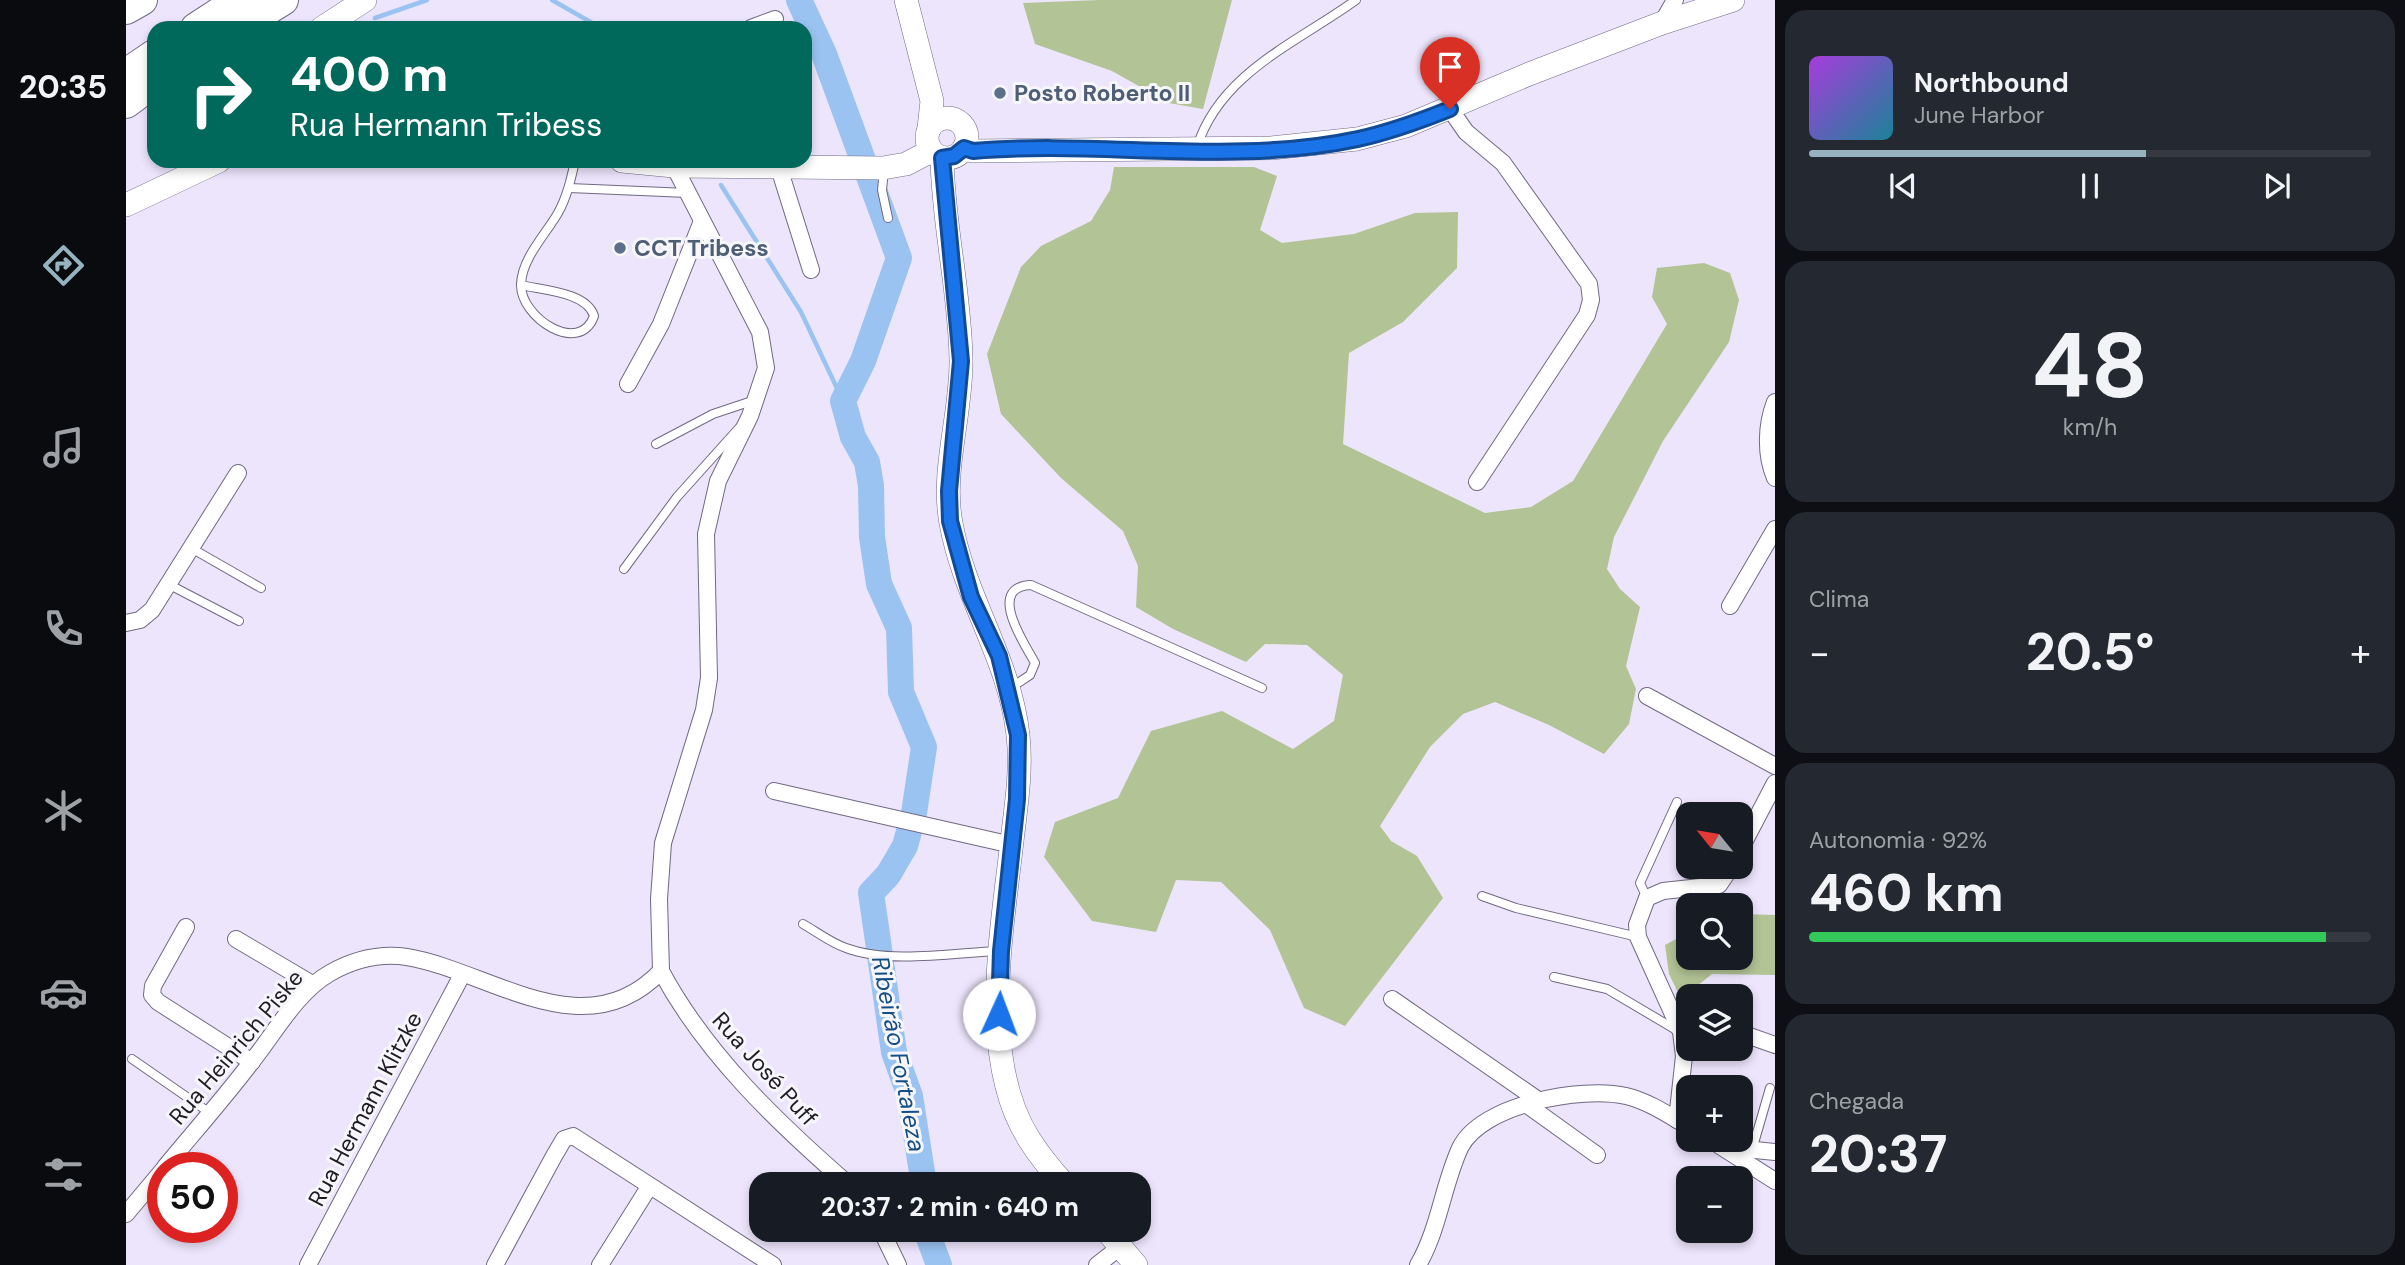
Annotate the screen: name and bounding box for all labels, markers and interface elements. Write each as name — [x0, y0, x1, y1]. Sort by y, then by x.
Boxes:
pin — [1420, 37, 1480, 109]
text: 400 m — [290, 42, 448, 106]
icon: arrive — [1431, 48, 1469, 86]
icon: right — [175, 49, 266, 140]
text: 20:35 — [19, 66, 107, 108]
text: Northbound — [1914, 66, 2069, 100]
place label: Posto Roberto II — [1014, 78, 1190, 108]
marker: Posto Roberto II — [992, 85, 1008, 101]
text: June Harbor — [1914, 100, 2044, 130]
text: Rua Hermann Tribess — [290, 104, 602, 146]
icon: previous — [1884, 167, 1922, 205]
icon: pause — [2071, 167, 2109, 205]
icon: next — [2258, 167, 2296, 205]
place label: CCT Tribess — [634, 233, 769, 263]
marker: CCT Tribess — [612, 240, 628, 256]
icon: directions — [39, 241, 88, 290]
text: 48 — [2032, 307, 2148, 425]
text: km/h — [2063, 412, 2117, 442]
icon: music — [39, 423, 88, 472]
text: Clima — [1809, 584, 1869, 614]
icon: phone — [39, 604, 88, 653]
text: 20.5° — [2026, 618, 2154, 686]
text: − — [1809, 628, 1830, 678]
text: + — [2350, 628, 2371, 678]
icon: climate — [39, 786, 88, 835]
north arrow — [1676, 802, 1754, 878]
map controls — [1676, 802, 1753, 1243]
text: Autonomia · 92% — [1809, 825, 1987, 855]
text: 460 km — [1809, 859, 2004, 927]
button: search — [1676, 893, 1753, 970]
water label: Ribeirão Fortaleza — [865, 953, 933, 1155]
street label: Rua Heinrich Piske — [162, 963, 310, 1131]
icon: car — [39, 968, 88, 1017]
position arrow — [962, 977, 1036, 1051]
button: layers — [1676, 984, 1753, 1061]
street label: Rua José Puff — [706, 1006, 824, 1132]
street label: Rua Hermann Klitzke — [301, 1007, 429, 1211]
button: + — [1676, 1075, 1753, 1152]
text: Chegada — [1809, 1086, 1904, 1116]
text: 20:37 — [1809, 1120, 1948, 1188]
icon: filters — [39, 1150, 88, 1199]
speed limit sign: 50 — [147, 1152, 238, 1243]
button: − — [1676, 1166, 1753, 1243]
text: 20:37 · 2 min · 640 m — [821, 1190, 1079, 1224]

